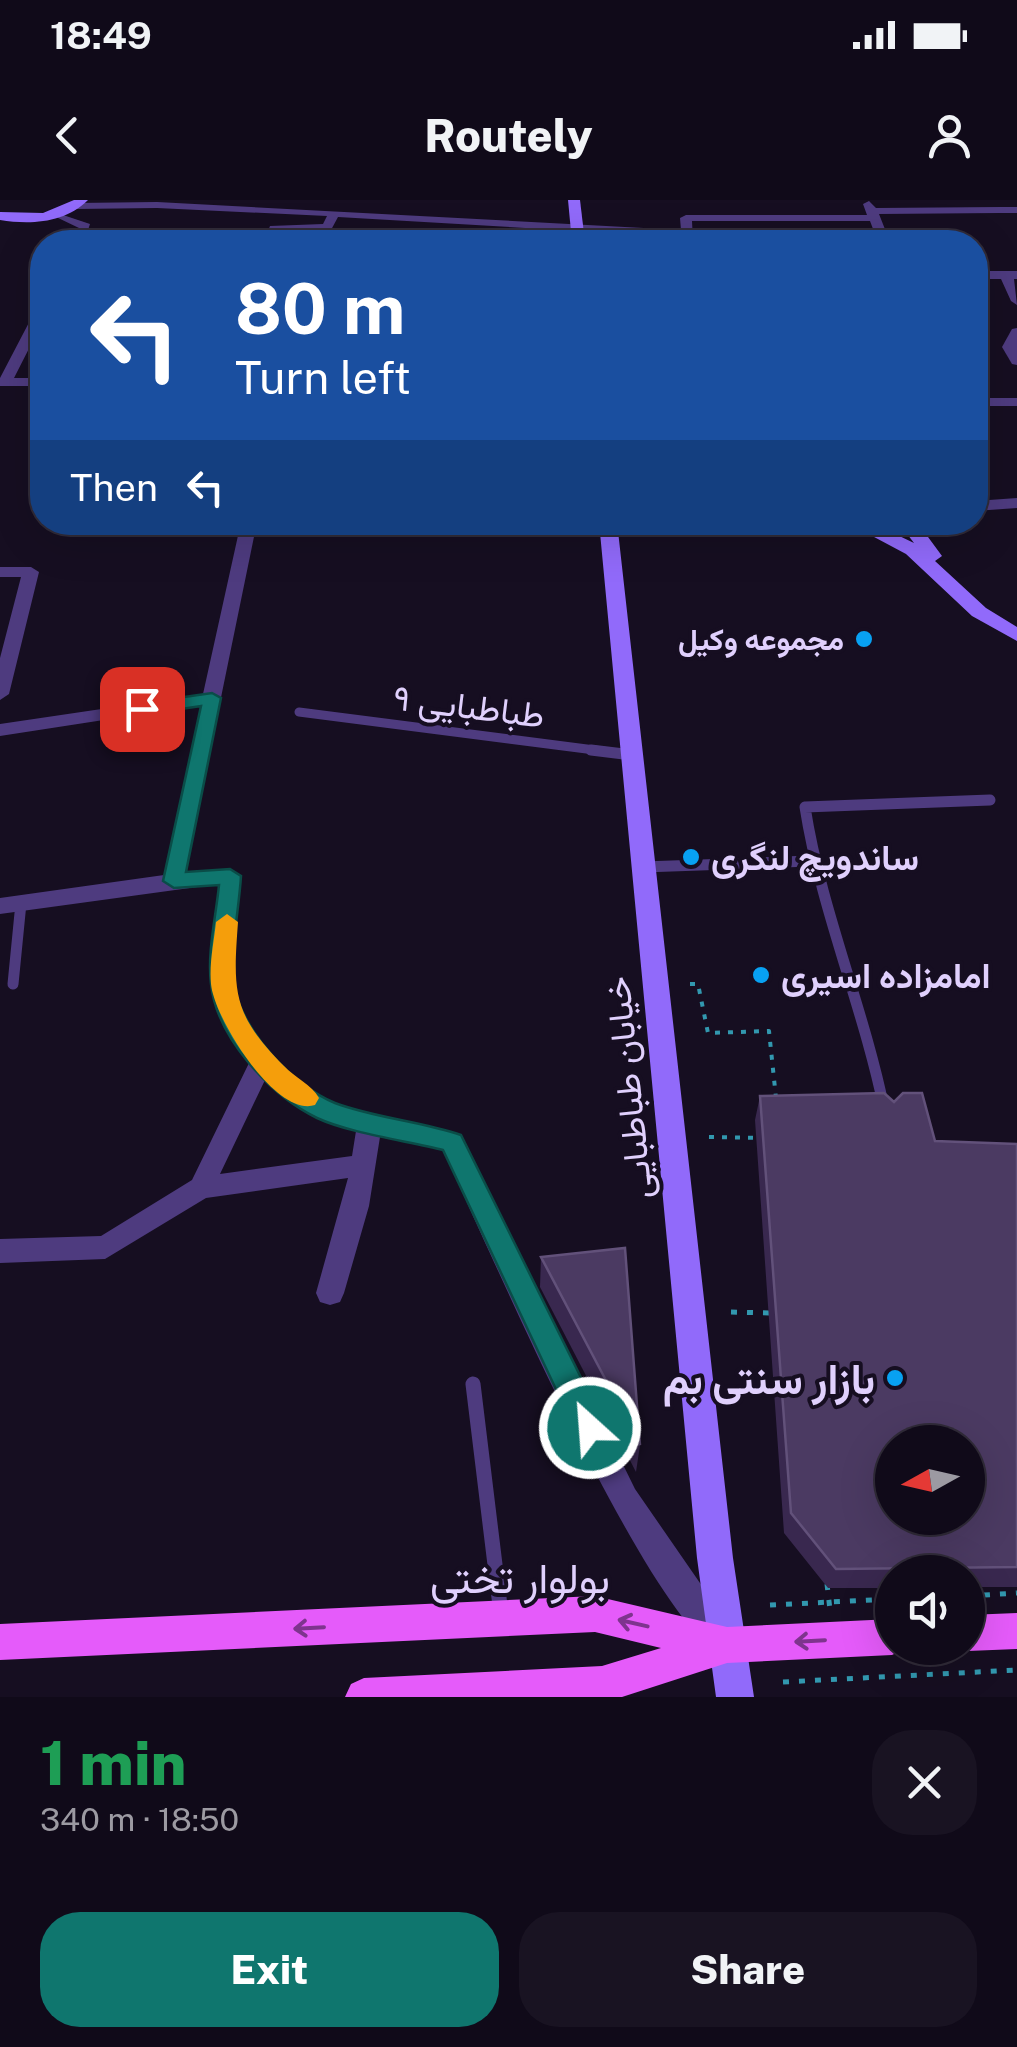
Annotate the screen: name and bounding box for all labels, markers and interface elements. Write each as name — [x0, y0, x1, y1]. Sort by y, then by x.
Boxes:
text: 18:49 — [50, 13, 152, 58]
icon: back — [40, 108, 95, 163]
icon: person — [922, 108, 977, 163]
text: Routely — [424, 109, 593, 162]
text: 80 m — [235, 267, 405, 350]
icon: left — [70, 270, 200, 400]
text: Turn left — [235, 351, 411, 404]
icon: left — [178, 460, 233, 515]
text: Then — [70, 465, 158, 510]
place label: مجموعه وکیل — [678, 621, 844, 658]
marker: مجموعه وکیل — [853, 628, 875, 650]
pin — [100, 667, 185, 752]
street label: طباطبایی ۹ — [391, 676, 547, 737]
icon: arrive — [115, 682, 170, 737]
place label: ساندویچ لنگری — [711, 837, 919, 882]
marker: ساندویچ لنگری — [680, 846, 702, 868]
place label: امامزاده اسیری — [781, 955, 991, 998]
marker: امامزاده اسیری — [750, 964, 772, 986]
street label: خیابان طباطبایی — [596, 975, 661, 1201]
place label: بازار سنتی بم — [663, 1354, 875, 1407]
marker: بازار سنتی بم — [884, 1367, 906, 1389]
position arrow — [538, 1376, 642, 1480]
north arrow — [875, 1425, 985, 1535]
map controls — [875, 1425, 985, 1665]
street label: بولوار تختی — [430, 1553, 610, 1605]
button: sound — [875, 1555, 985, 1665]
one-way arrow — [618, 1612, 649, 1631]
one-way arrow — [293, 1618, 325, 1637]
one-way arrow — [794, 1632, 826, 1651]
text: 1 min — [40, 1728, 187, 1799]
button: close — [872, 1730, 977, 1835]
text: 340 m · 18:50 — [40, 1801, 239, 1838]
button: Exit — [40, 1912, 499, 2027]
button: Share — [519, 1912, 977, 2027]

